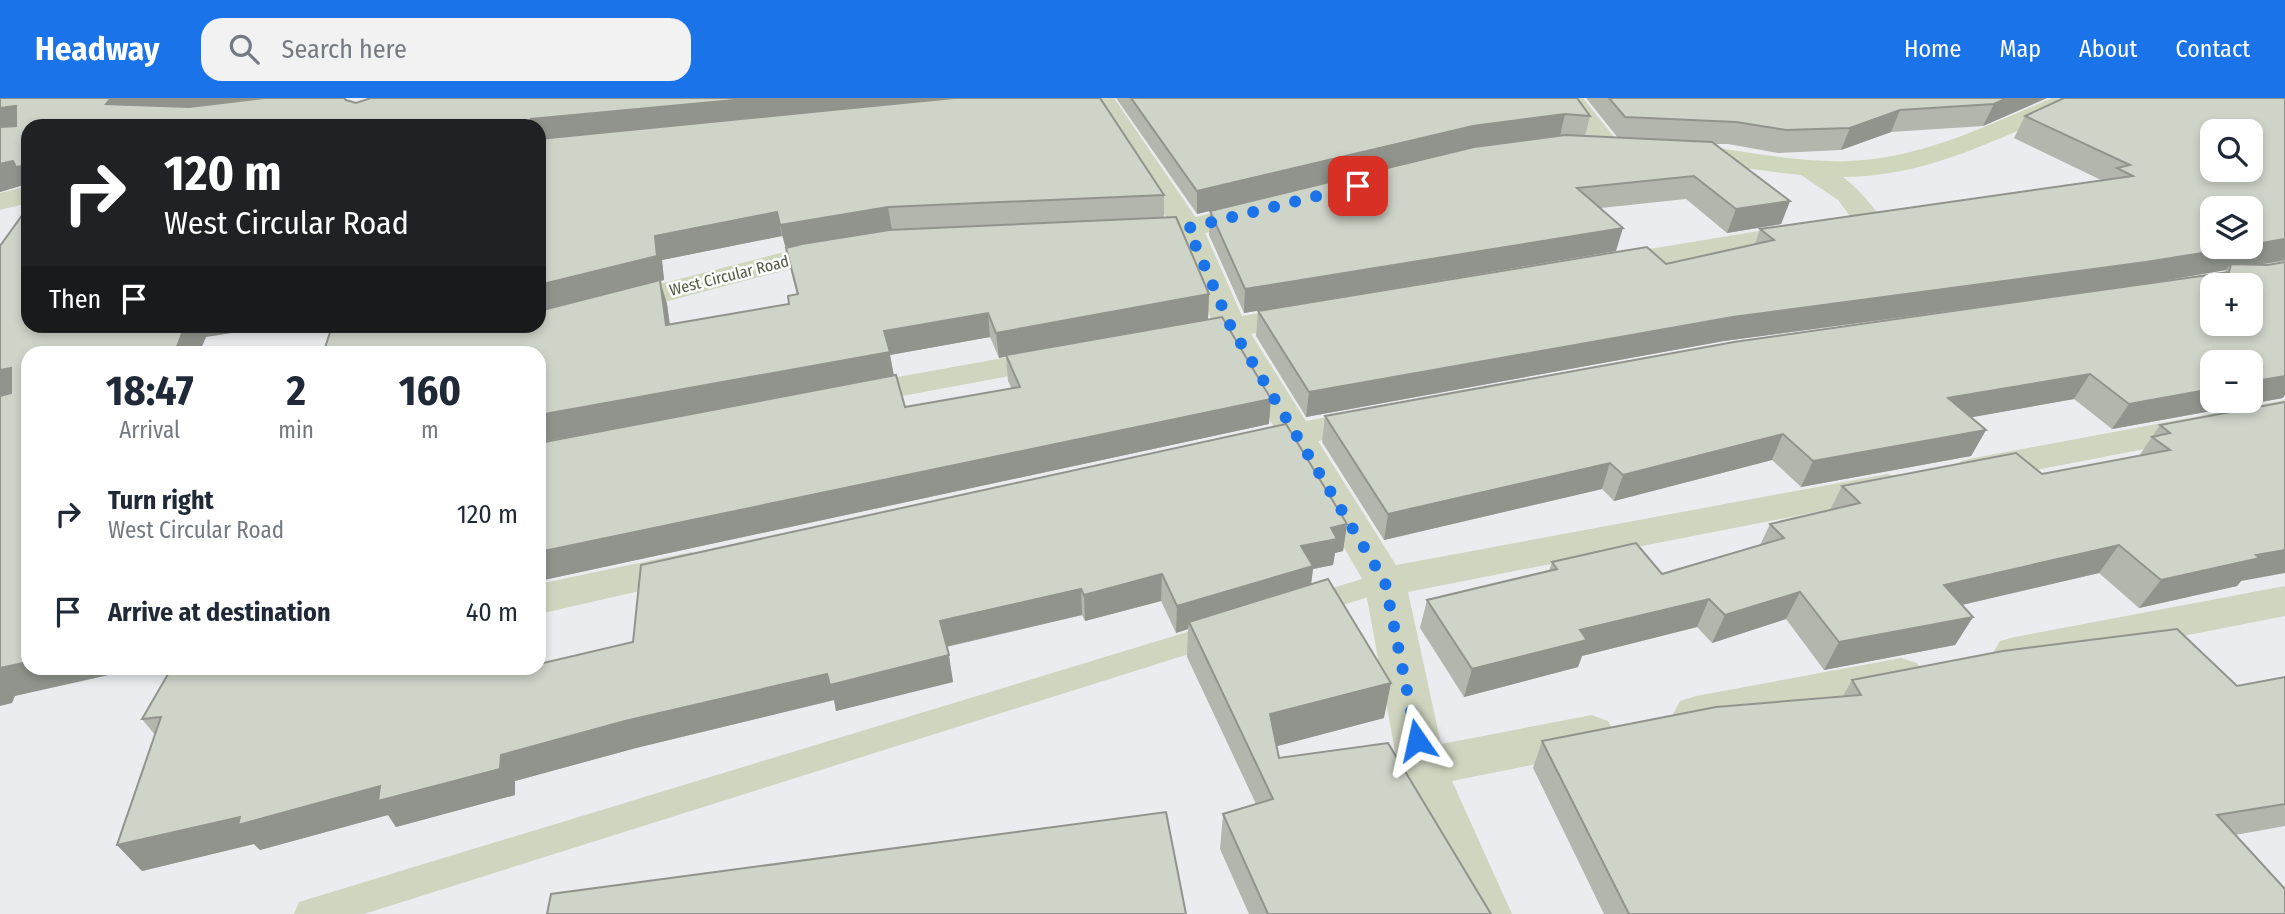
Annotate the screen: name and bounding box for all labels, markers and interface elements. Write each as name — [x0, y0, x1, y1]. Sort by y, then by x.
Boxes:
search box — [201, 18, 691, 81]
text: Headway — [35, 29, 159, 69]
icon: search — [225, 30, 263, 68]
text: Search here — [281, 34, 407, 65]
text: Home — [1904, 35, 1961, 63]
text: Map — [1999, 35, 2041, 63]
text: About — [2079, 35, 2137, 63]
text: Contact — [2175, 35, 2250, 63]
map controls — [2200, 119, 2263, 413]
button: search — [2200, 119, 2263, 182]
text: 120 m — [164, 144, 282, 203]
icon: right — [49, 147, 140, 238]
pin — [1328, 156, 1388, 216]
icon: arrive — [1339, 167, 1377, 205]
button: layers — [2200, 196, 2263, 259]
text: West Circular Road — [164, 204, 409, 242]
street label: West Circular Road — [667, 251, 791, 300]
button: + — [2200, 273, 2263, 336]
icon: arrive — [115, 280, 153, 318]
text: Then — [49, 284, 101, 315]
button: − — [2200, 350, 2263, 413]
text: 18:47 — [106, 366, 194, 416]
text: 2 — [286, 366, 306, 416]
text: 160 — [399, 366, 461, 416]
text: Arrival — [119, 416, 180, 444]
text: min — [278, 416, 314, 444]
text: m — [421, 416, 439, 444]
text: Turn right — [108, 485, 214, 516]
icon: right — [49, 495, 87, 533]
text: 120 m — [457, 499, 518, 530]
text: West Circular Road — [108, 516, 284, 544]
icon: arrive — [49, 593, 87, 631]
text: Arrive at destination — [108, 597, 331, 628]
text: 40 m — [466, 597, 518, 628]
position arrow — [1380, 703, 1454, 777]

